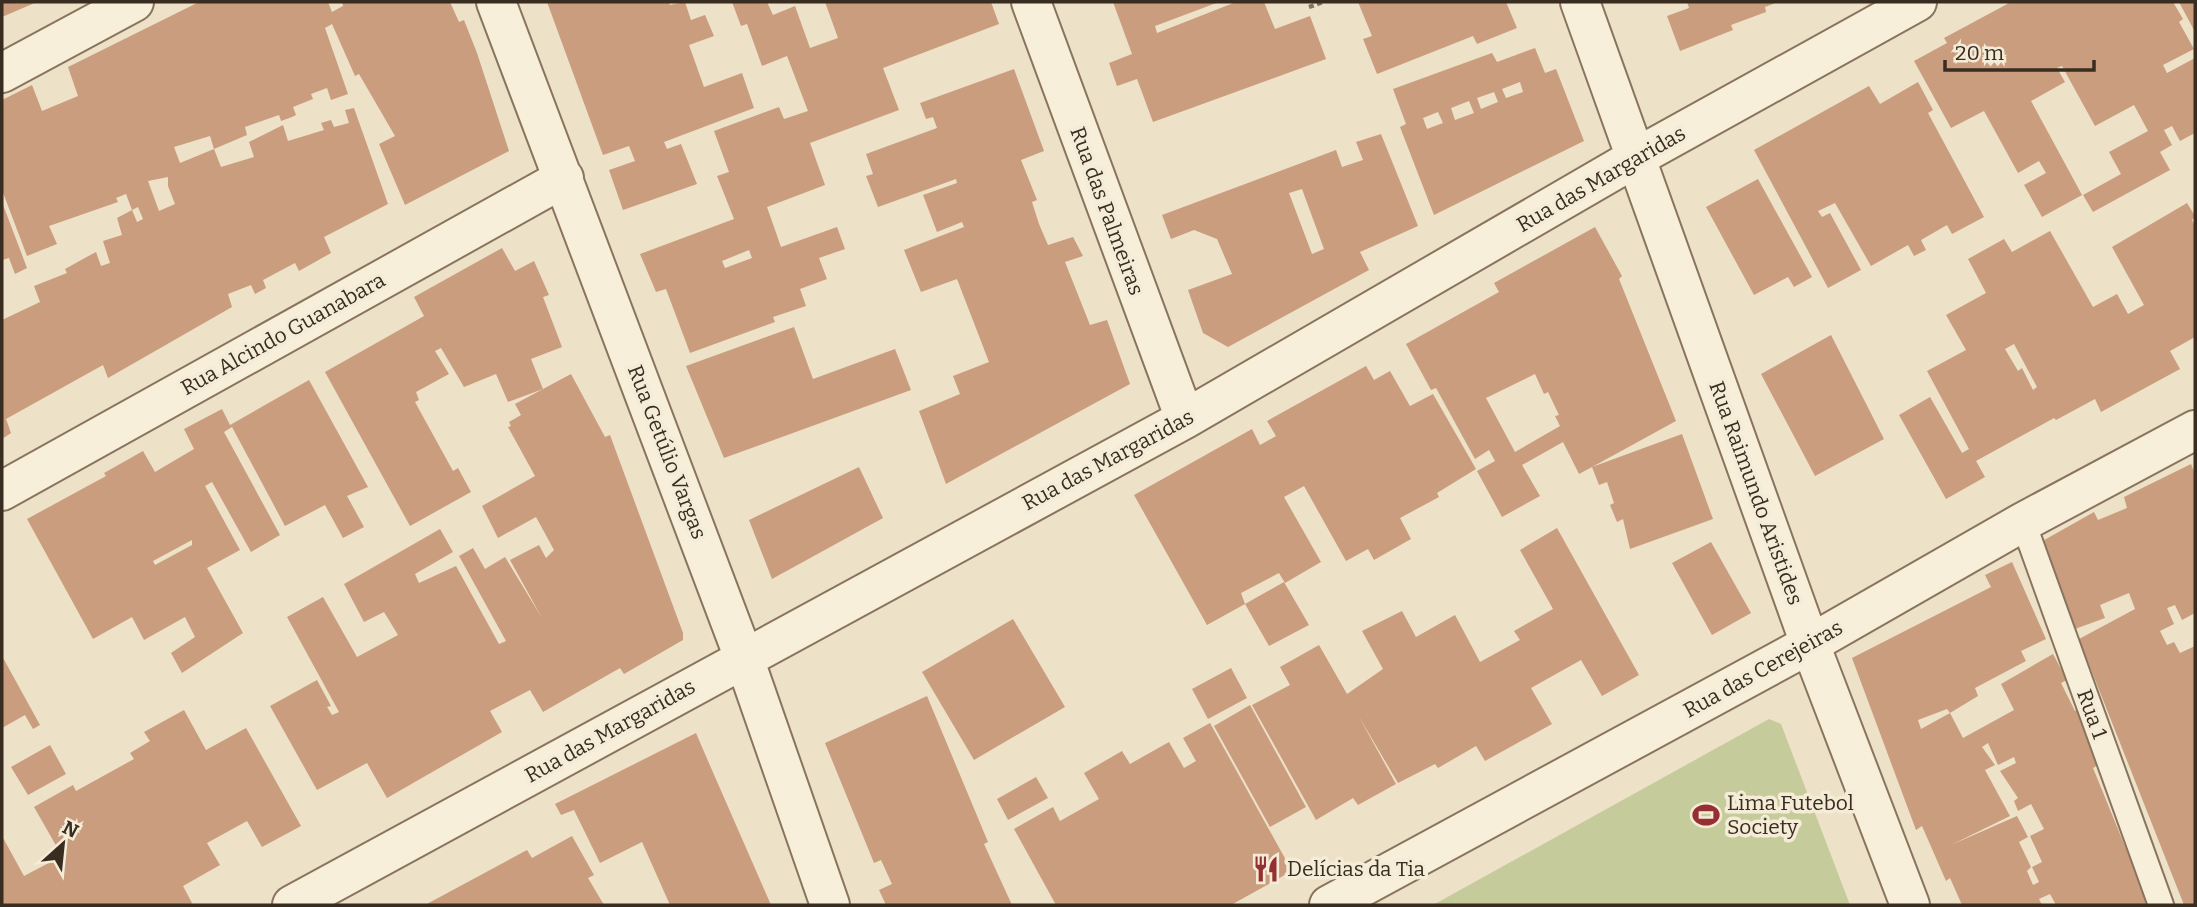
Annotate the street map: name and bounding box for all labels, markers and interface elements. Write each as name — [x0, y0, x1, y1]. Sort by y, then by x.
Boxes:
scale bar — [1945, 28, 2094, 72]
text: 20 m — [1955, 40, 2004, 66]
street label: Rua das Margaridas — [1512, 120, 1690, 238]
street label: Rua das Palmeiras — [1064, 123, 1150, 299]
street label: Rua Alcindo Guanabara — [176, 267, 390, 401]
street label: Rua Getúlio Vargas — [622, 361, 712, 543]
street label: Rua Raimundo Aristides — [1703, 378, 1809, 608]
street label: Rua das Margaridas — [1018, 404, 1198, 516]
street label: Rua das Cerejeiras — [1679, 614, 1847, 724]
street label: Rua das Margaridas — [520, 673, 700, 789]
street label: Rua 1 — [2071, 686, 2113, 743]
place label: Lima Futebol Society — [1727, 790, 1854, 840]
sports icon: Lima Futebol Society — [1691, 800, 1721, 830]
north arrow — [28, 809, 98, 879]
text: N — [59, 816, 83, 843]
restaurant icon: Delícias da Tia — [1251, 854, 1281, 884]
place label: Delícias da Tia — [1287, 856, 1426, 882]

